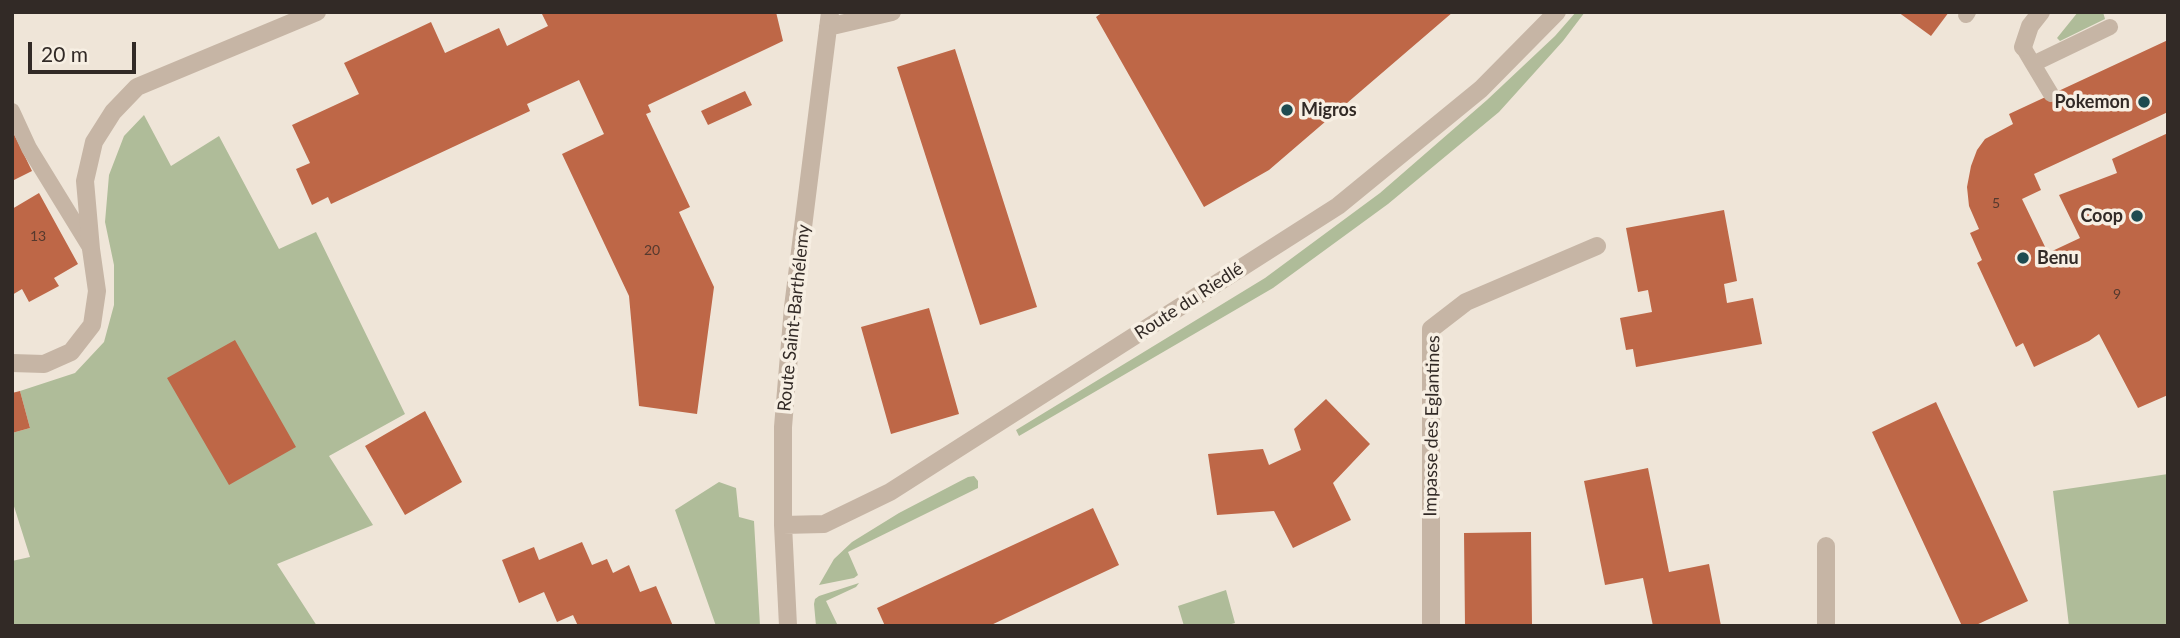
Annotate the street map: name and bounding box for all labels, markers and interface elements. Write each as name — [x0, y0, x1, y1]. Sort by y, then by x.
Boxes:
scale bar — [32, 28, 140, 72]
text: 20 m — [41, 41, 88, 66]
place label: Pokemon — [2055, 91, 2130, 113]
marker: Pokemon — [2136, 94, 2152, 110]
place label: Migros — [1301, 99, 1357, 121]
marker: Migros — [1279, 102, 1295, 118]
house number: 5 — [1992, 195, 2000, 211]
place label: Coop — [2080, 205, 2123, 227]
marker: Coop — [2129, 208, 2145, 224]
street label: Route Saint-Barthélemy — [773, 223, 815, 413]
house number: 13 — [30, 228, 46, 244]
house number: 20 — [644, 242, 660, 258]
place label: Benu — [2037, 247, 2079, 269]
marker: Benu — [2015, 250, 2031, 266]
street label: Route du Riedlé — [1131, 258, 1247, 344]
house number: 9 — [2113, 286, 2121, 302]
street label: Impasse des Eglantines — [1420, 335, 1444, 517]

